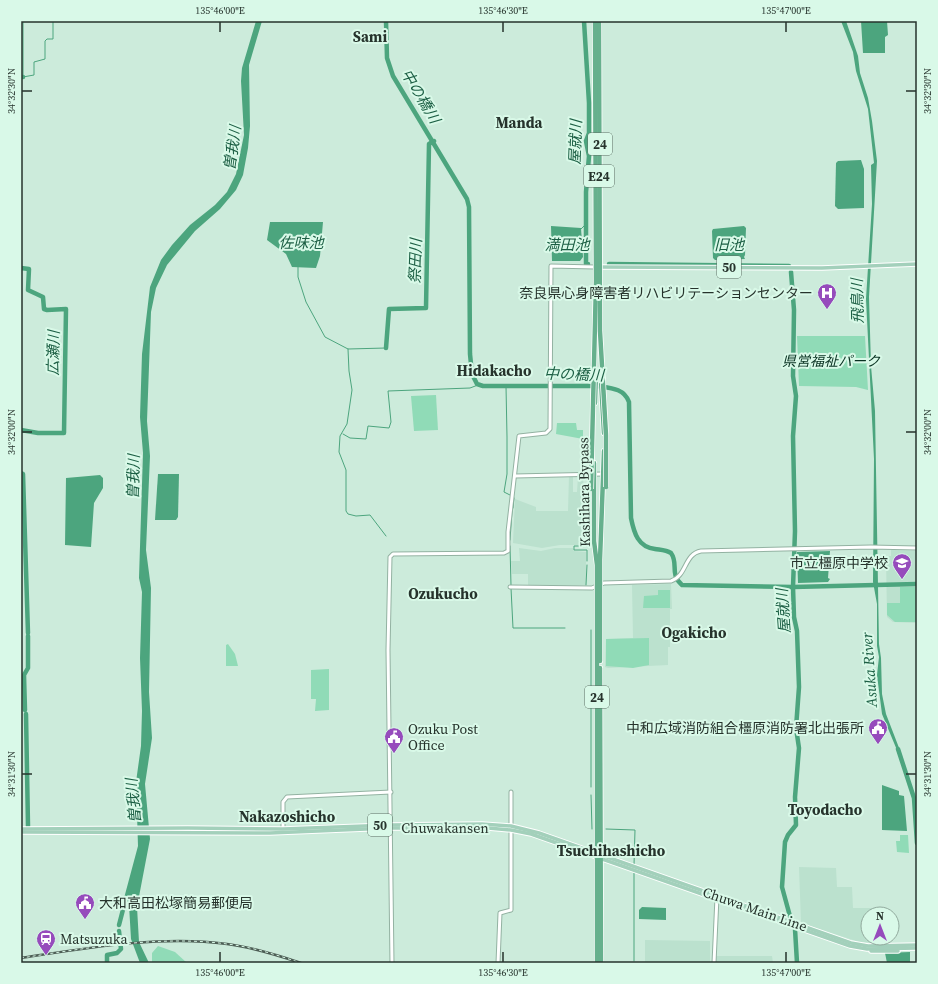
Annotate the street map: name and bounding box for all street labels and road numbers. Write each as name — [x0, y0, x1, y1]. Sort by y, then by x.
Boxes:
road number: 24 — [588, 133, 612, 155]
road number: E24 — [584, 165, 614, 187]
road number: 50 — [717, 256, 741, 278]
street label: Kashihara Bypass — [573, 437, 595, 547]
road number: 24 — [585, 686, 609, 708]
road number: 50 — [368, 814, 392, 836]
street label: Chuwakansen — [401, 818, 489, 838]
street label: Chuwa Main Line — [700, 882, 810, 936]

